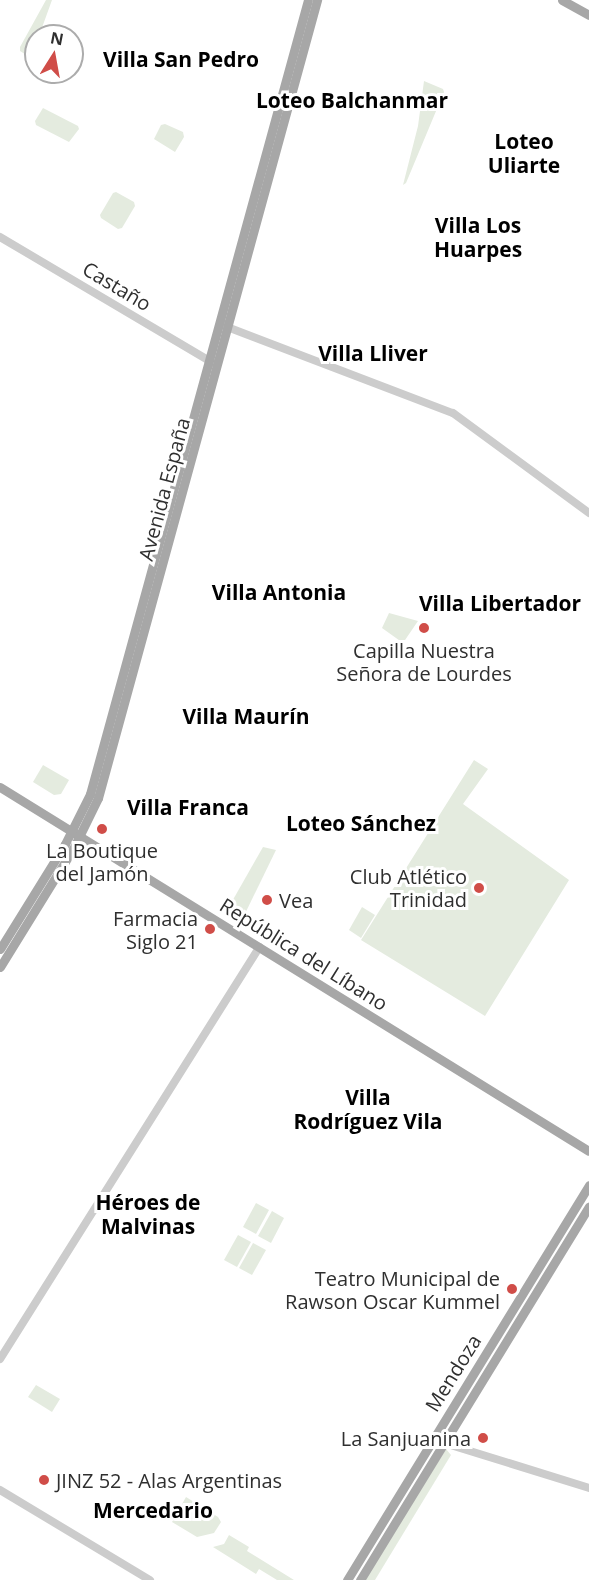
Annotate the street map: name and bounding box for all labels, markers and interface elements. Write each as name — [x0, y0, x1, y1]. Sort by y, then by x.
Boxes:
north arrow — [24, 24, 84, 84]
text: N — [49, 26, 66, 50]
district label: Villa San Pedro — [103, 46, 259, 72]
district label: Loteo Balchanmar — [256, 87, 448, 113]
district label: Loteo Uliarte — [488, 128, 560, 178]
district label: Villa Los Huarpes — [434, 212, 522, 262]
street label: Castaño — [78, 256, 156, 316]
district label: Villa Lliver — [318, 340, 428, 366]
street label: Avenida España — [133, 415, 195, 563]
district label: Villa Antonia — [212, 579, 346, 605]
district label: Villa Libertador — [419, 590, 581, 616]
marker: Capilla Nuestra Señora de Lourdes — [417, 621, 431, 635]
place label: Capilla Nuestra Señora de Lourdes — [336, 638, 512, 685]
district label: Villa Maurín — [182, 703, 310, 729]
district label: Villa Franca — [127, 794, 249, 820]
district label: Loteo Sánchez — [286, 810, 436, 836]
marker: La Boutique del Jamón — [95, 822, 109, 836]
place label: La Boutique del Jamón — [46, 838, 158, 885]
place label: Club Atlético Trinidad — [350, 864, 467, 911]
marker: Club Atlético Trinidad — [472, 881, 486, 895]
place label: Vea — [279, 888, 313, 912]
street label: República del Líbano — [216, 893, 392, 1015]
marker: Vea — [260, 893, 274, 907]
place label: Farmacia Siglo 21 — [113, 906, 198, 953]
marker: Farmacia Siglo 21 — [203, 922, 217, 936]
district label: Villa Rodríguez Vila — [293, 1084, 443, 1134]
district label: Héroes de Malvinas — [95, 1189, 201, 1239]
place label: Teatro Municipal de Rawson Oscar Kummel — [285, 1266, 500, 1313]
marker: Teatro Municipal de Rawson Oscar Kummel — [505, 1282, 519, 1296]
street label: Mendoza — [420, 1330, 486, 1416]
place label: La Sanjuanina — [341, 1426, 471, 1450]
marker: La Sanjuanina — [476, 1431, 490, 1445]
place label: JINZ 52 - Alas Argentinas — [56, 1468, 282, 1492]
marker: JINZ 52 - Alas Argentinas — [37, 1473, 51, 1487]
district label: Mercedario — [93, 1497, 213, 1523]

